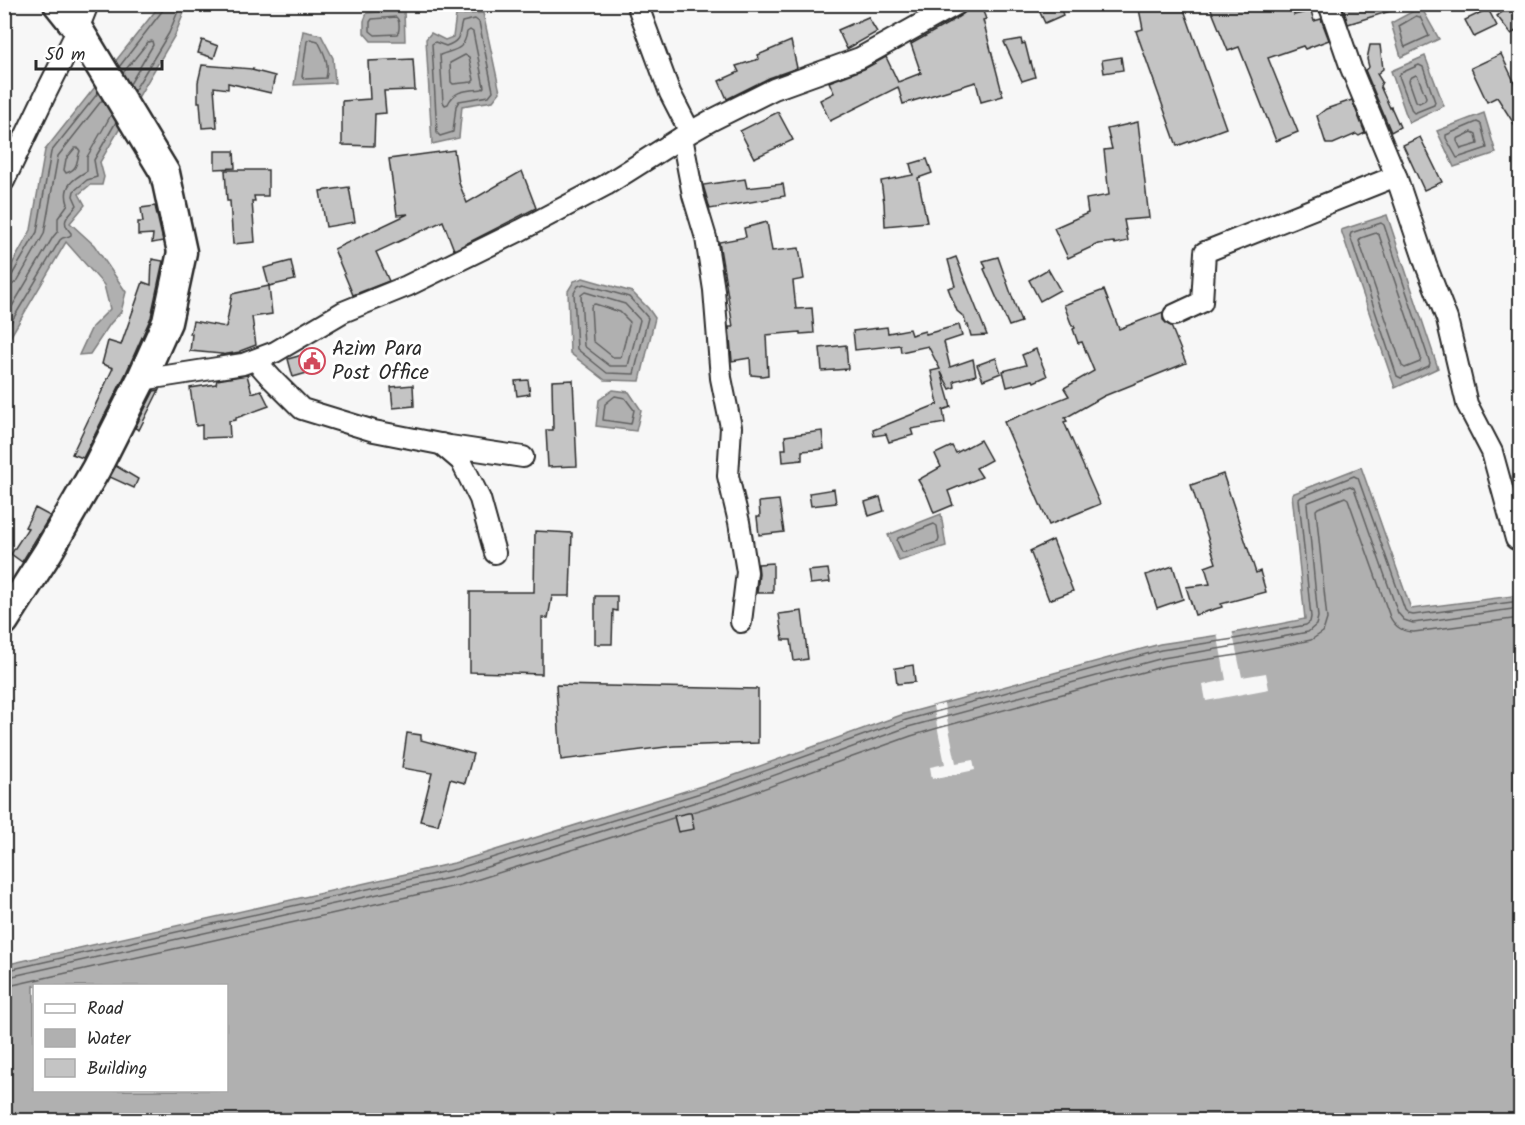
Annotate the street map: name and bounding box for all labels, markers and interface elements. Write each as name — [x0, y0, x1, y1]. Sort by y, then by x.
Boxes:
scale bar — [36, 33, 162, 71]
text: 50 m — [45, 41, 85, 70]
place label: Azim Para Post Office — [332, 333, 430, 390]
public building icon: Azim Para Post Office — [297, 346, 327, 376]
legend — [33, 984, 228, 1092]
text: Road — [87, 995, 124, 1024]
text: Water — [87, 1025, 132, 1054]
text: Building — [87, 1055, 147, 1084]

